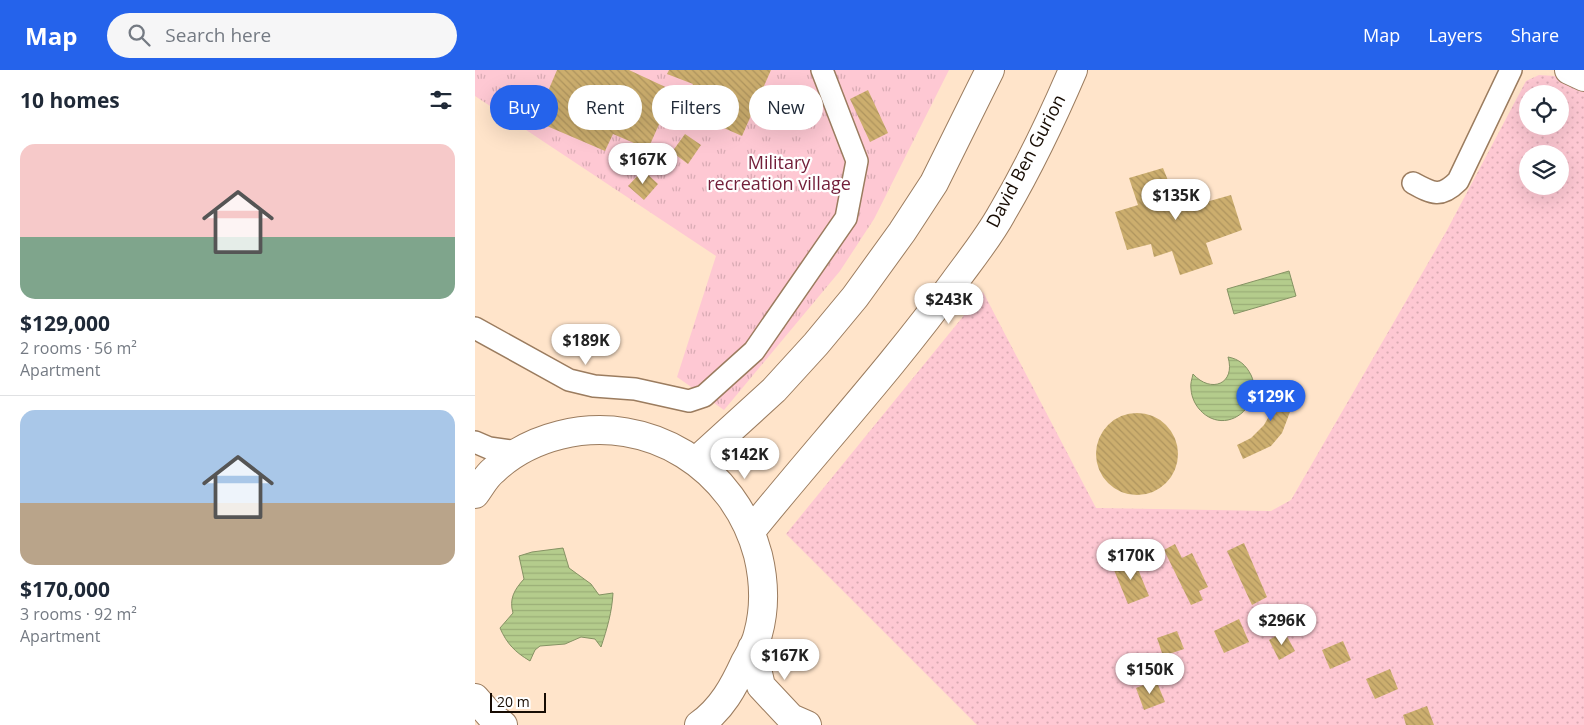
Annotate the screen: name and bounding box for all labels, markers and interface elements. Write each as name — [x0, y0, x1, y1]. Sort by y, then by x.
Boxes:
search box — [107, 13, 457, 58]
text: Map — [25, 19, 77, 52]
icon: search — [125, 21, 153, 49]
text: Search here — [165, 22, 271, 48]
text: Map — [1363, 23, 1400, 47]
text: Layers — [1428, 23, 1483, 47]
text: Share — [1511, 23, 1559, 47]
chip: Buy — [490, 85, 558, 130]
chip: Rent — [568, 85, 642, 130]
chip: Filters — [652, 85, 739, 130]
chip: New — [749, 85, 823, 130]
map controls — [1519, 85, 1569, 195]
button: locate — [1519, 85, 1569, 135]
text: 10 homes — [20, 86, 120, 114]
icon: filters — [427, 86, 455, 114]
street label: David Ben Gurion — [980, 90, 1070, 231]
pin: $167K — [608, 142, 678, 185]
button: layers — [1519, 145, 1569, 195]
text: $167K — [619, 148, 667, 170]
park label: Military recreation village — [707, 150, 851, 195]
icon: home — [193, 177, 283, 267]
pin: $135K — [1141, 178, 1211, 221]
text: $135K — [1152, 184, 1200, 206]
pin: $243K — [914, 282, 984, 325]
text: $243K — [925, 288, 973, 310]
text: $129,000 — [20, 309, 110, 337]
pin: $189K — [551, 324, 621, 366]
text: $189K — [562, 329, 610, 351]
text: 2 rooms · 56 m² — [20, 337, 137, 359]
text: Apartment — [20, 359, 100, 381]
pin: $129K — [1236, 380, 1306, 422]
text: $129K — [1247, 385, 1295, 407]
pin: $142K — [710, 438, 780, 480]
icon: home — [193, 442, 283, 532]
text: $142K — [721, 443, 769, 465]
pin: $170K — [1096, 538, 1166, 581]
text: $170K — [1107, 544, 1155, 566]
text: $170,000 — [20, 575, 110, 603]
text: 3 rooms · 92 m² — [20, 603, 137, 625]
pin: $296K — [1247, 604, 1317, 646]
text: $296K — [1258, 609, 1306, 631]
text: Apartment — [20, 625, 100, 647]
pin: $167K — [750, 638, 820, 681]
text: $167K — [761, 644, 809, 666]
pin: $150K — [1115, 652, 1185, 695]
text: $150K — [1126, 658, 1174, 680]
scale bar — [490, 690, 546, 713]
text: 20 m — [497, 692, 530, 711]

